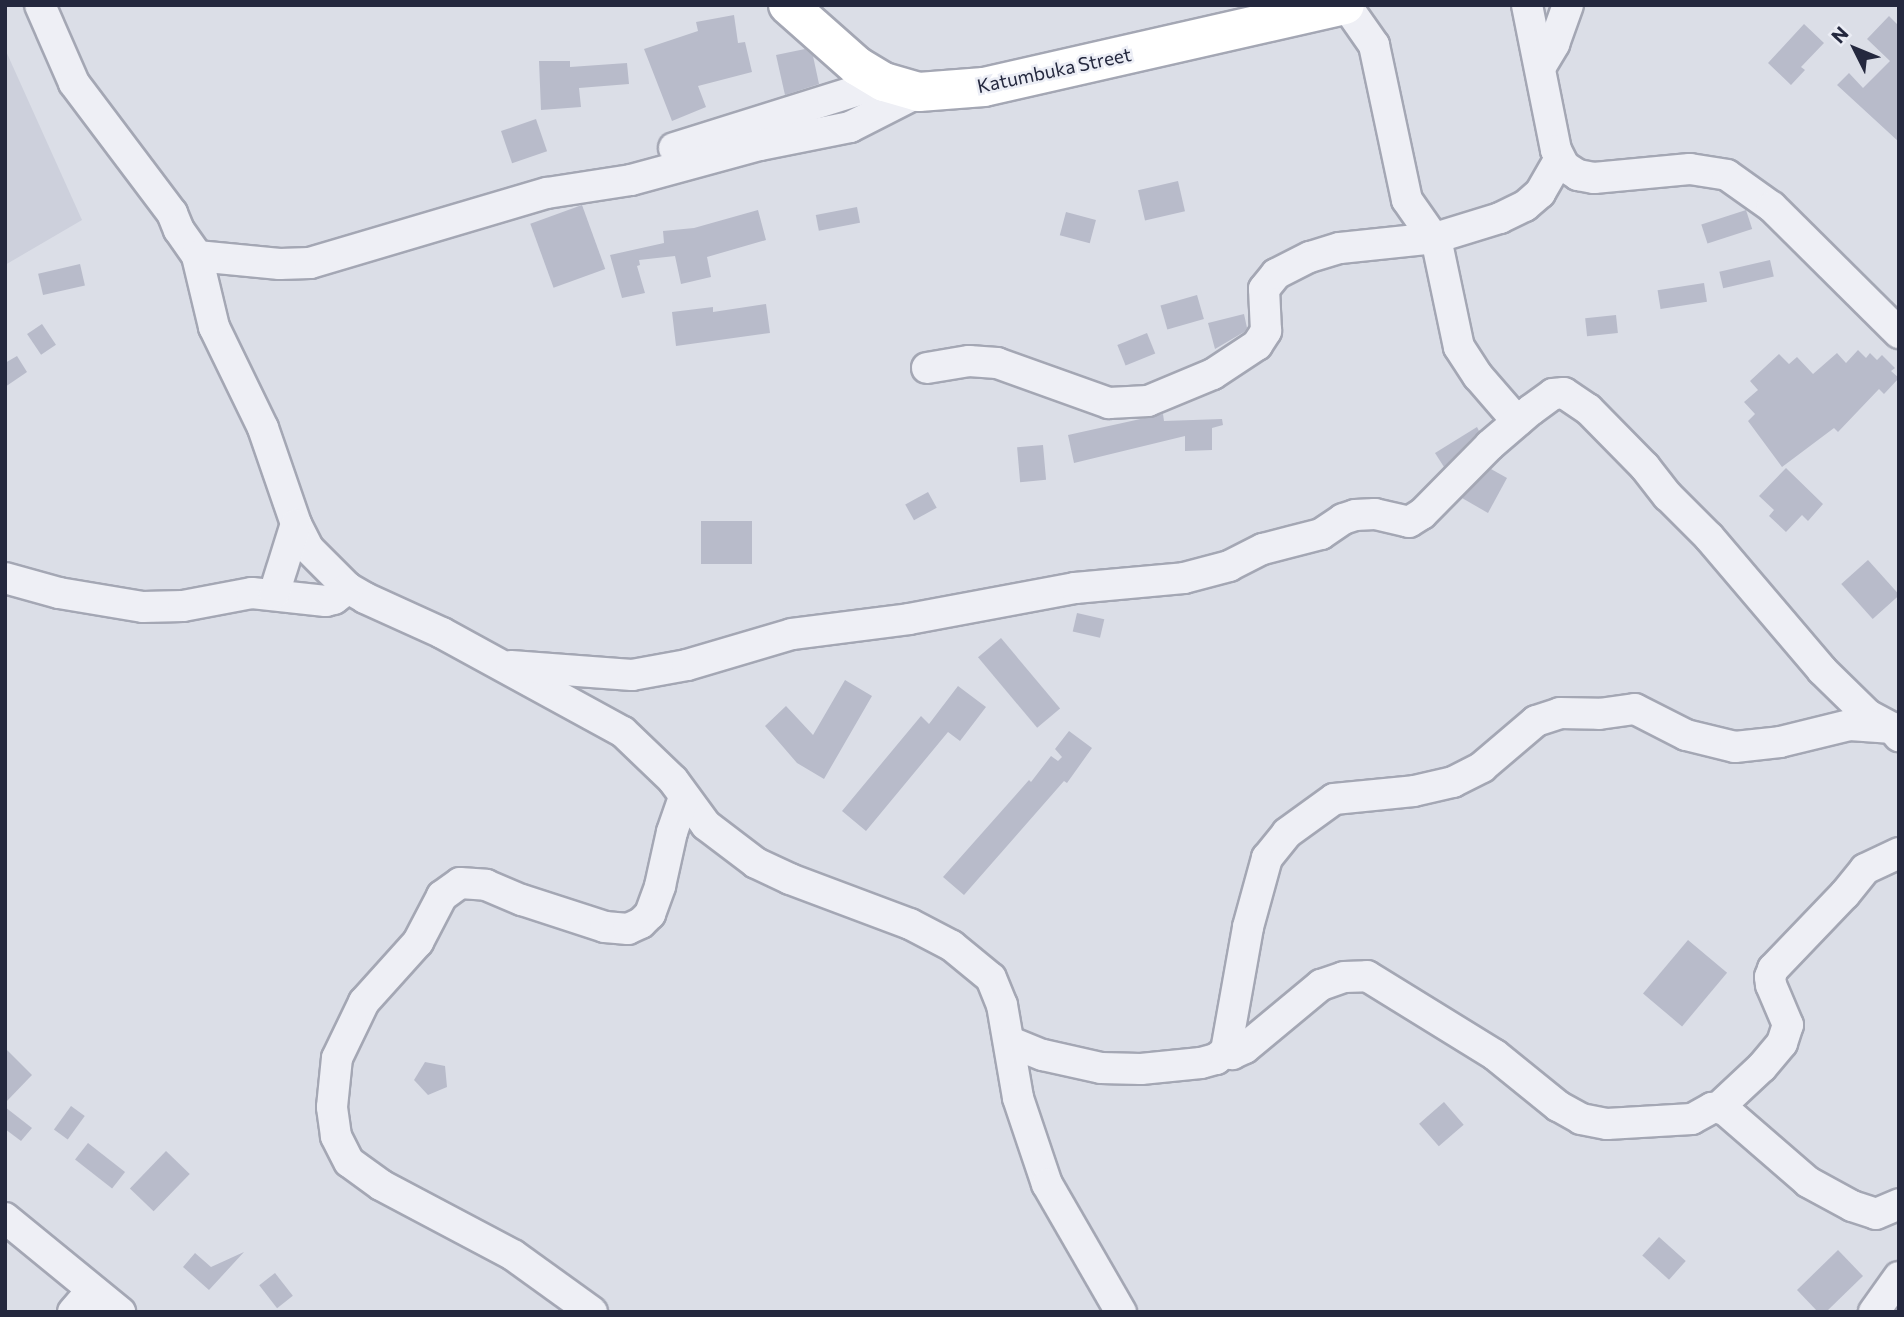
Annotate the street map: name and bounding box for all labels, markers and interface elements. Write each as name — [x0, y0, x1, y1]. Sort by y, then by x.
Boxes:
north arrow — [1820, 14, 1890, 84]
text: N — [1826, 21, 1853, 47]
street label: Katumbuka Street — [975, 43, 1133, 97]

